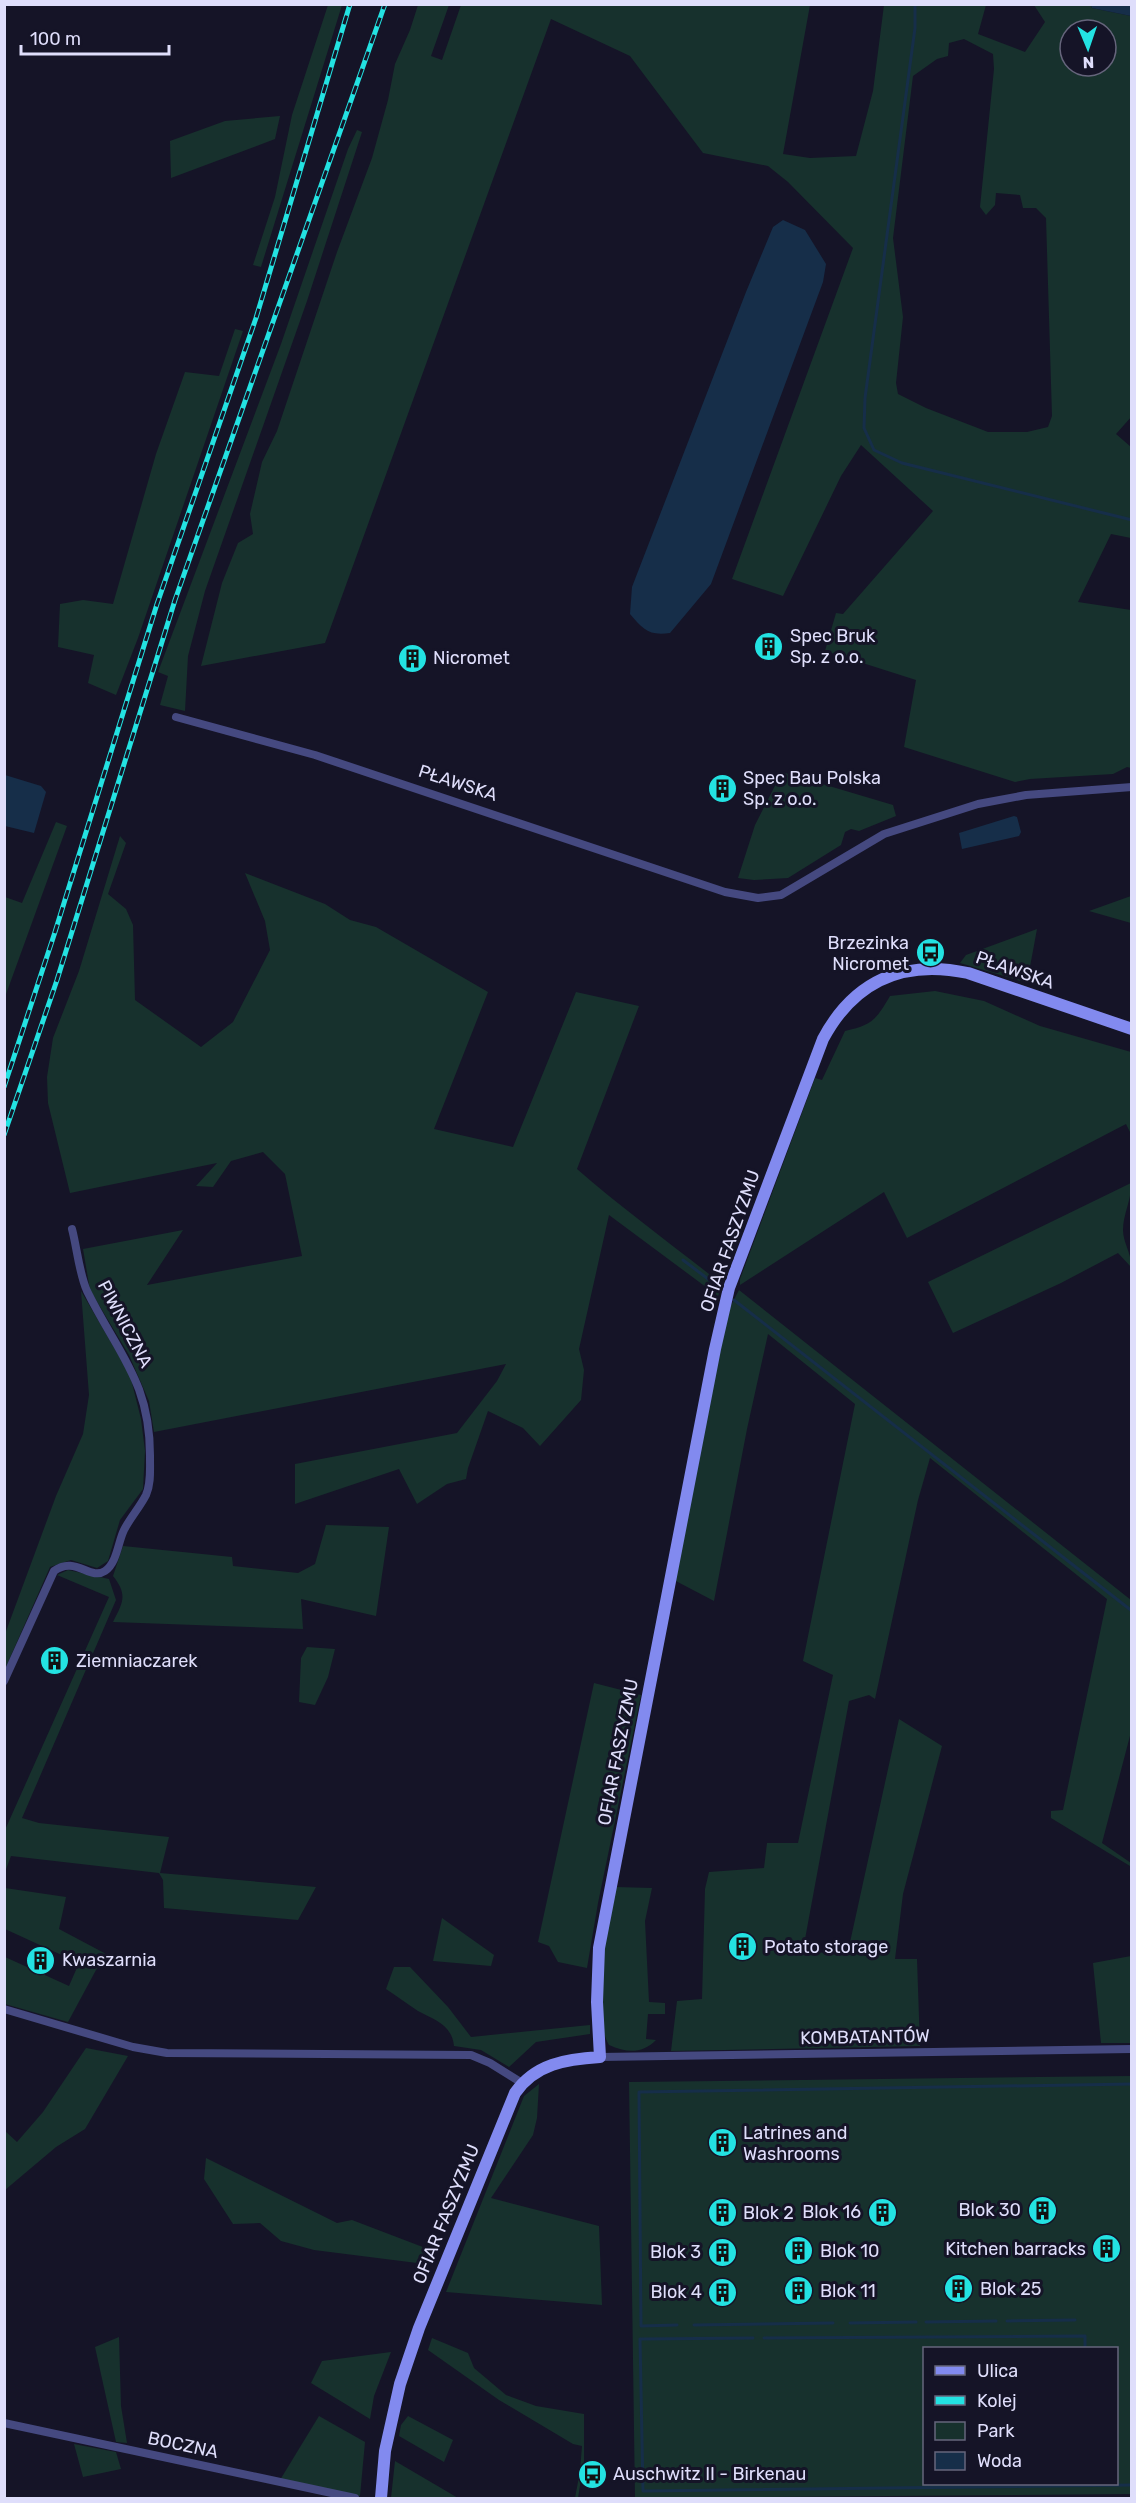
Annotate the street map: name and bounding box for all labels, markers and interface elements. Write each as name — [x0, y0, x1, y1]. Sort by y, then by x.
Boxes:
scale bar — [21, 18, 170, 56]
north arrow — [1058, 18, 1118, 78]
text: 100 m — [30, 28, 81, 50]
text: N — [1082, 53, 1095, 72]
place label: Spec Bruk Sp. z o.o. — [790, 625, 876, 668]
building icon: Spec Bruk Sp. z o.o. — [753, 630, 785, 662]
building icon: Nicromet — [396, 642, 428, 674]
place label: Nicromet — [433, 647, 510, 669]
street label: PŁAWSKA — [416, 760, 500, 806]
place label: Spec Bau Polska Sp. z o.o. — [743, 767, 881, 810]
building icon: Spec Bau Polska Sp. z o.o. — [706, 772, 738, 804]
place label: Brzezinka Nicromet — [828, 932, 909, 975]
bus stop icon: Brzezinka Nicromet — [914, 937, 946, 969]
street label: PŁAWSKA — [973, 946, 1057, 994]
street label: OFIAR FASZYZMU — [695, 1167, 765, 1315]
street label: PIWNICZNA — [93, 1277, 157, 1371]
building icon: Ziemniaczarek — [39, 1645, 71, 1677]
place label: Ziemniaczarek — [76, 1650, 198, 1672]
street label: OFIAR FASZYZMU — [593, 1677, 643, 1827]
building icon: Potato storage — [727, 1931, 759, 1963]
place label: Potato storage — [764, 1936, 888, 1958]
building icon: Kwaszarnia — [25, 1944, 57, 1976]
place label: Kwaszarnia — [62, 1949, 156, 1971]
street label: KOMBATANTÓW — [800, 2025, 930, 2049]
place label: Latrines and Washrooms — [743, 2122, 847, 2165]
building icon: Latrines and Washrooms — [706, 2127, 738, 2159]
street label: OFIAR FASZYZMU — [408, 2141, 484, 2287]
building icon: Blok 30 — [1026, 2194, 1058, 2226]
building icon: Blok 16 — [866, 2196, 898, 2228]
building icon: Blok 2 — [706, 2197, 738, 2229]
place label: Blok 30 — [958, 2199, 1021, 2221]
place label: Blok 16 — [802, 2201, 861, 2223]
place label: Blok 2 — [743, 2202, 794, 2224]
building icon: Kitchen barracks — [1091, 2233, 1123, 2265]
building icon: Blok 10 — [783, 2235, 815, 2267]
building icon: Blok 3 — [706, 2236, 738, 2268]
place label: Kitchen barracks — [945, 2238, 1086, 2260]
place label: Blok 10 — [820, 2240, 879, 2262]
place label: Blok 3 — [650, 2241, 701, 2263]
building icon: Blok 25 — [943, 2273, 975, 2305]
building icon: Blok 11 — [783, 2275, 815, 2307]
building icon: Blok 4 — [707, 2276, 739, 2308]
place label: Blok 25 — [980, 2278, 1042, 2300]
place label: Blok 11 — [820, 2280, 876, 2302]
place label: Blok 4 — [651, 2281, 702, 2303]
legend — [923, 2347, 1118, 2485]
text: Ulica — [977, 2360, 1018, 2382]
text: Kolej — [977, 2390, 1017, 2412]
text: Park — [977, 2420, 1015, 2442]
street label: BOCZNA — [146, 2427, 220, 2463]
text: Woda — [977, 2450, 1022, 2472]
bus stop icon: Auschwitz II - Birkenau — [576, 2458, 608, 2490]
place label: Auschwitz II - Birkenau — [613, 2463, 806, 2485]

